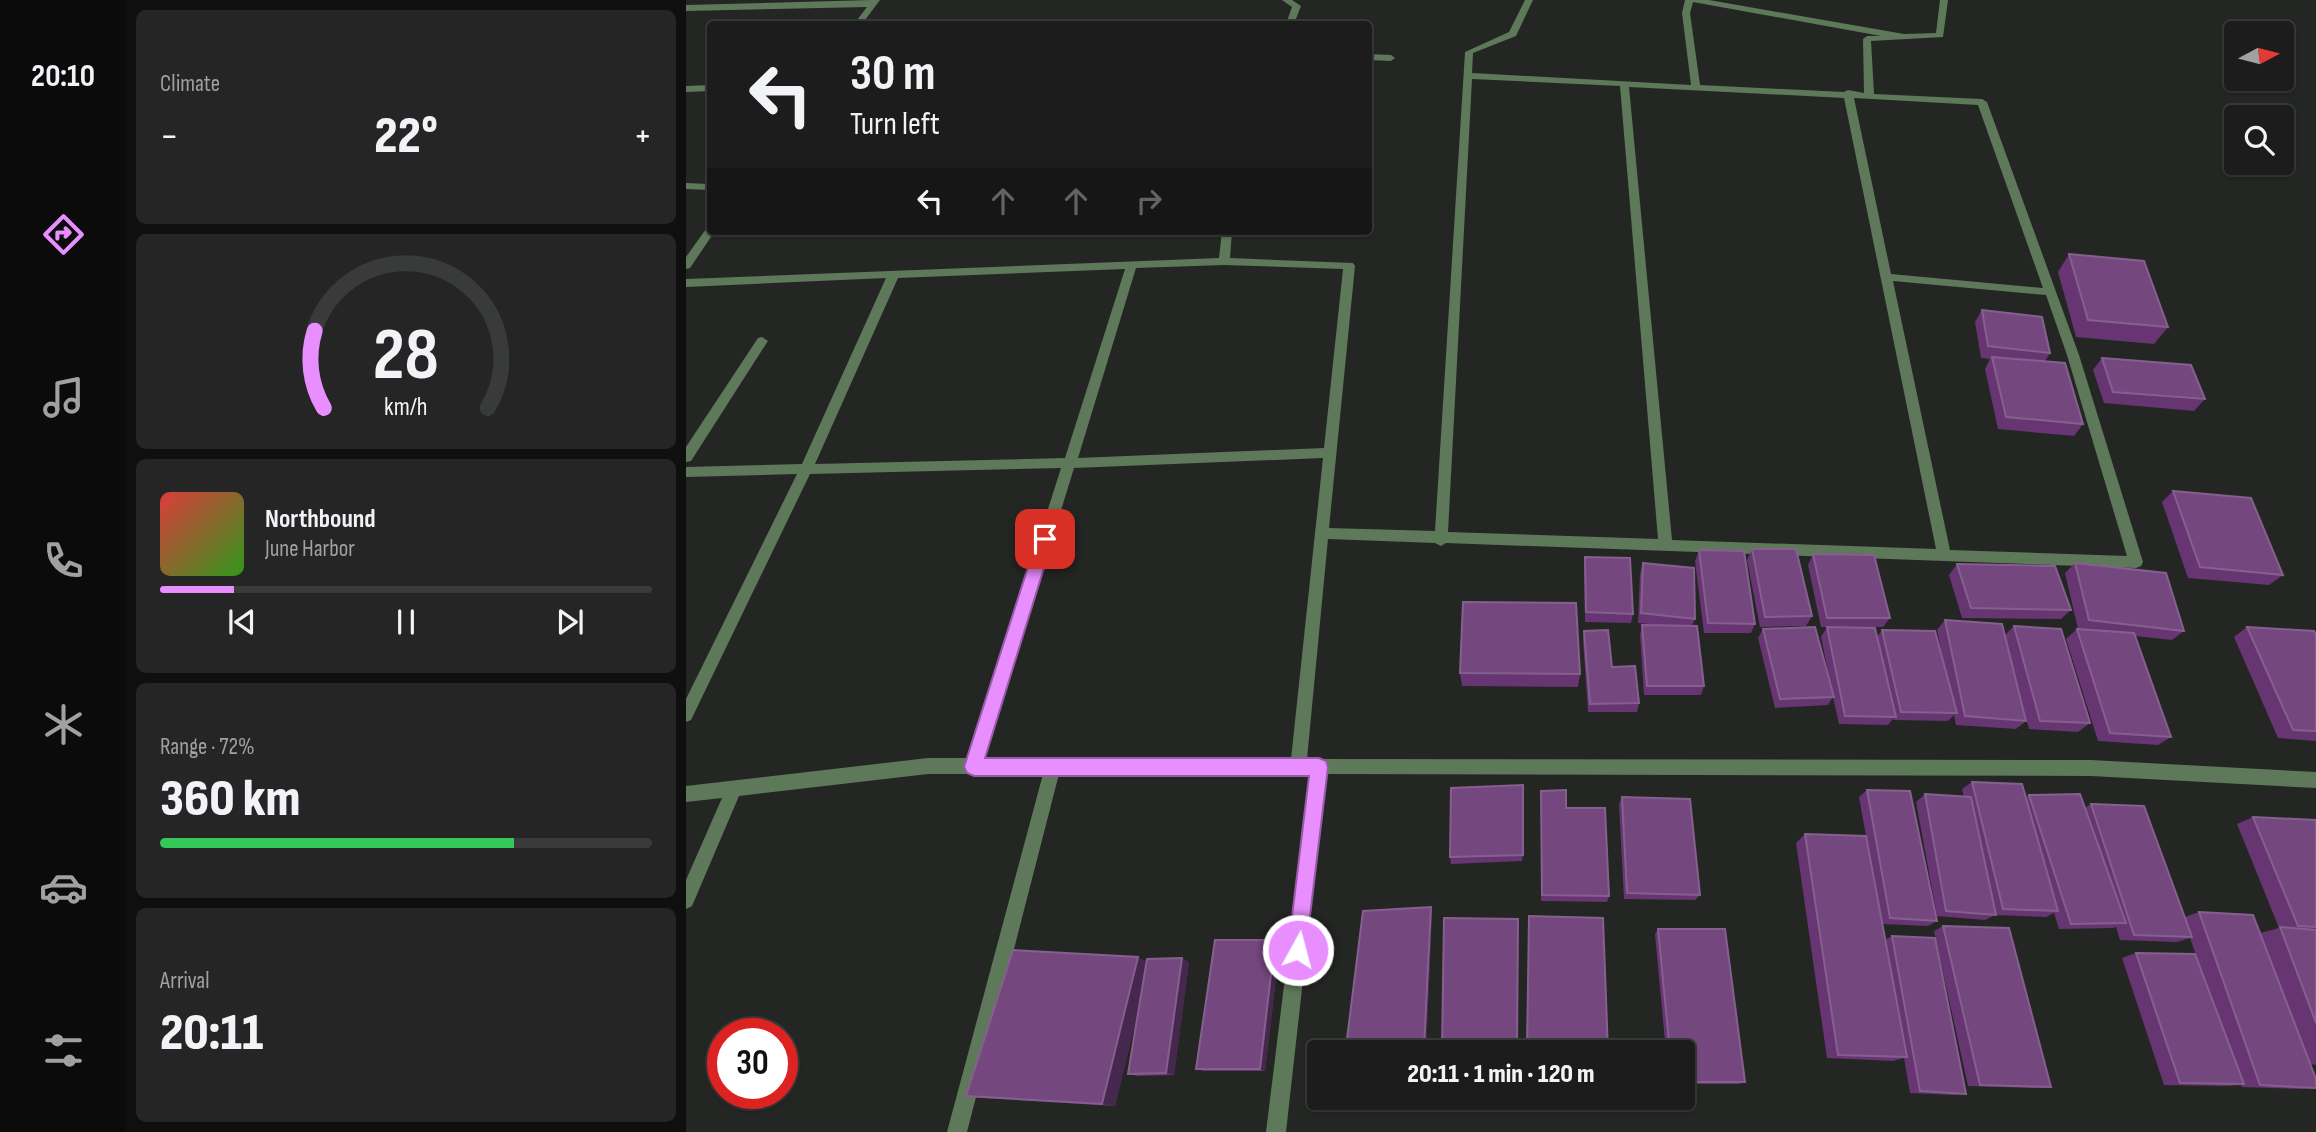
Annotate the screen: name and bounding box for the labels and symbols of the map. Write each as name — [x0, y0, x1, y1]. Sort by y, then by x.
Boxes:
north arrow — [2224, 21, 2294, 91]
pin — [1015, 509, 1075, 569]
position arrow — [1261, 913, 1335, 987]
speed limit sign: 30 — [707, 1018, 798, 1109]

